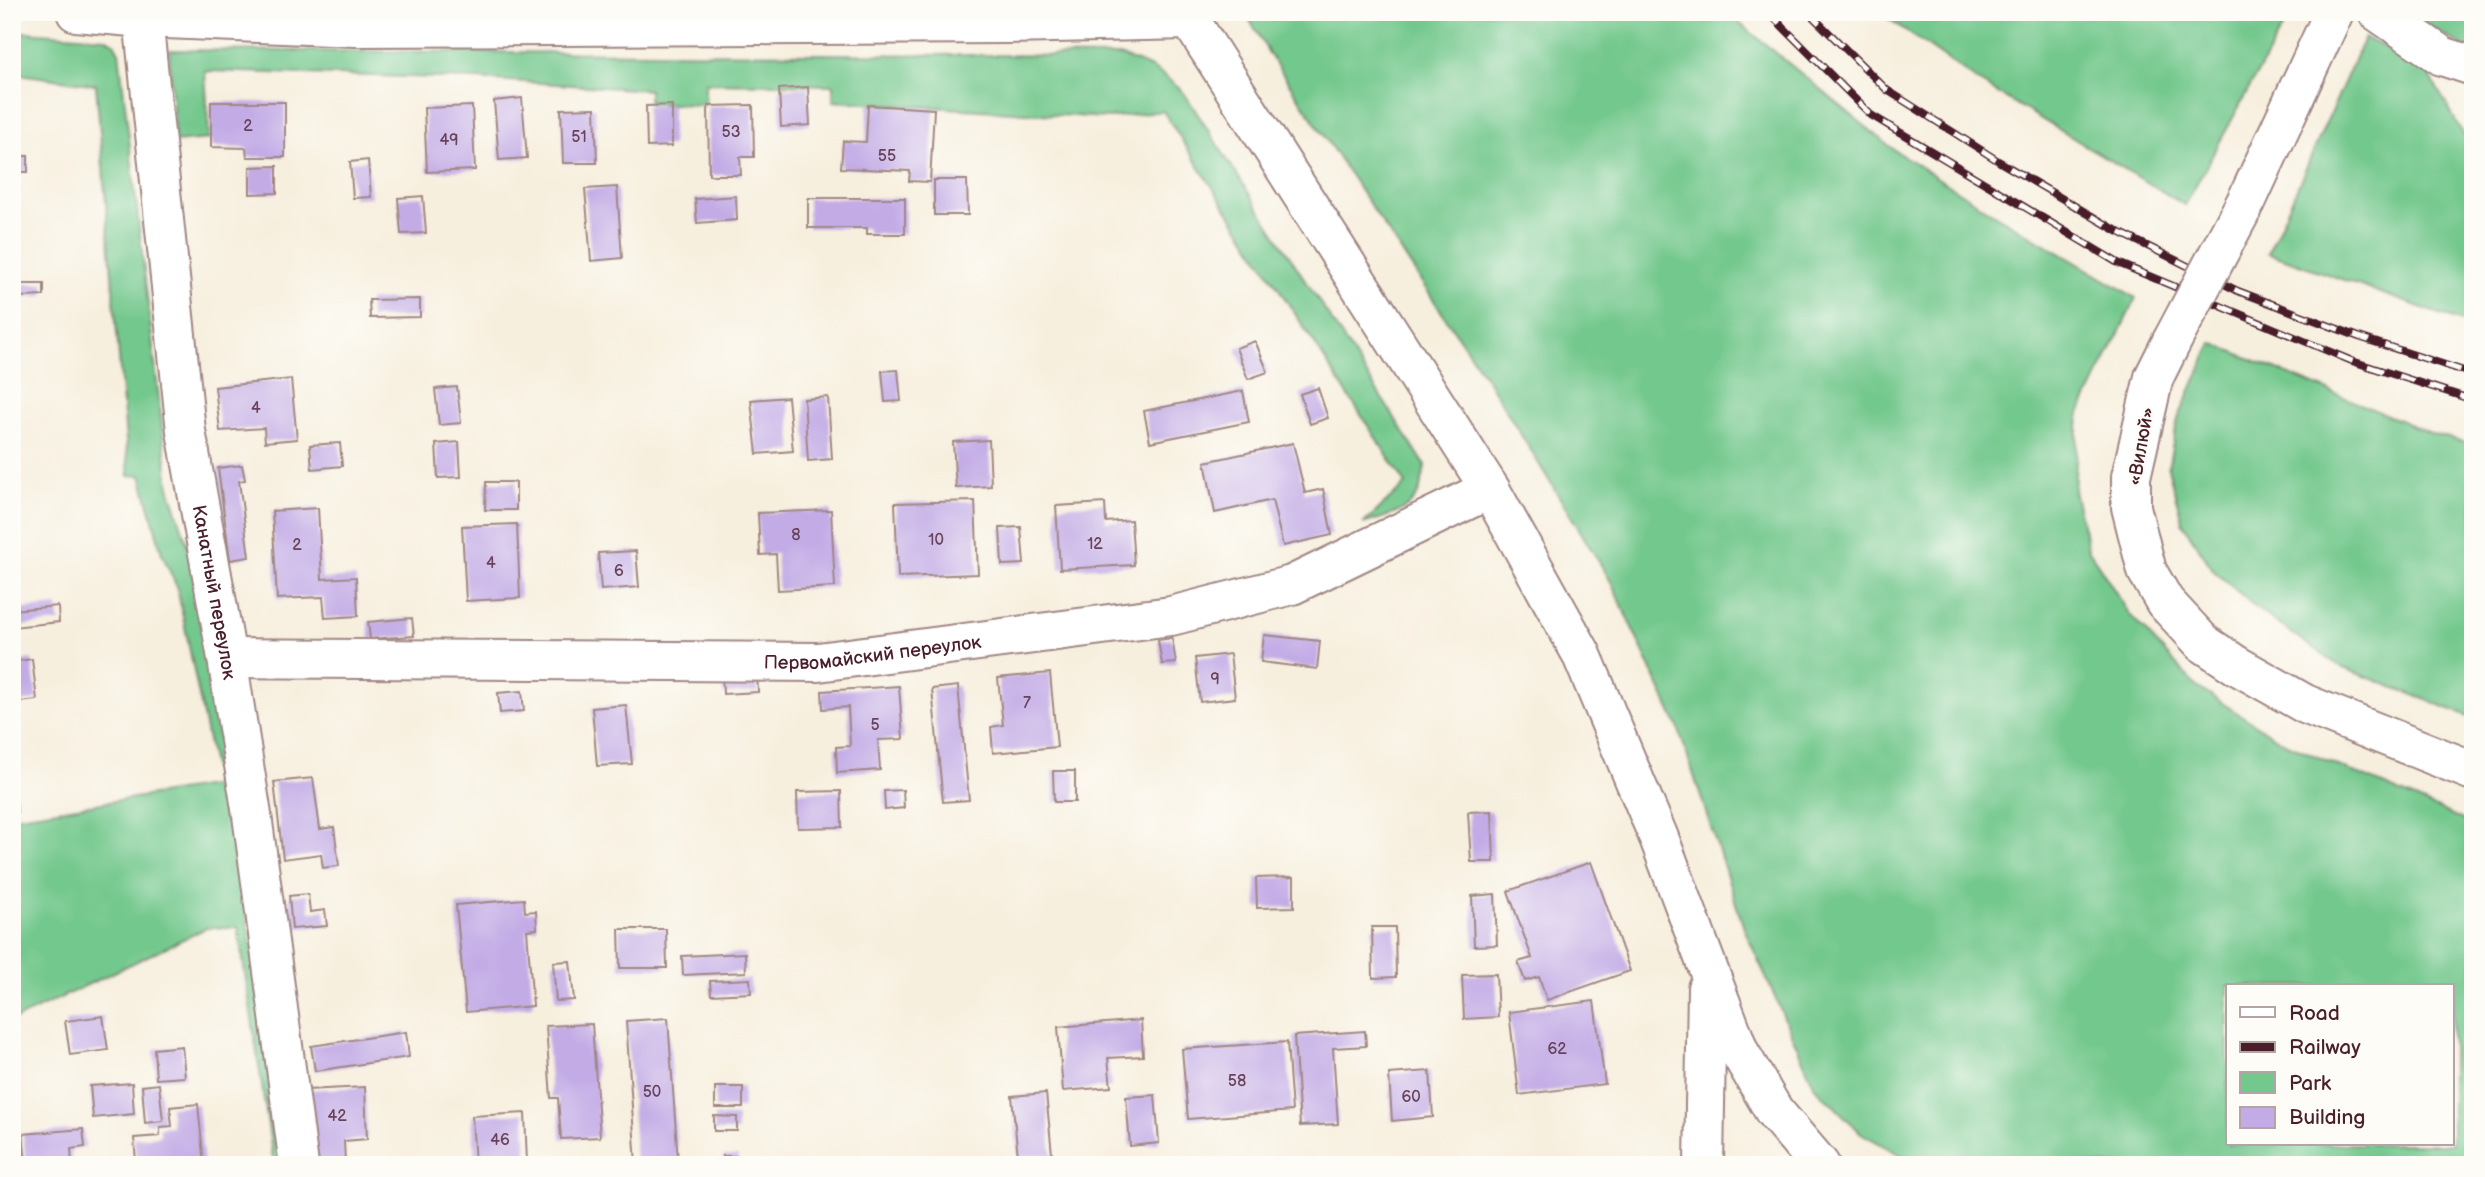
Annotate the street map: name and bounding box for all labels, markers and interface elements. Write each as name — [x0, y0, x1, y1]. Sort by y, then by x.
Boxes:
house number: 2 — [243, 117, 253, 136]
house number: 53 — [721, 123, 741, 142]
house number: 51 — [571, 128, 587, 147]
house number: 49 — [439, 131, 459, 150]
house number: 55 — [878, 147, 896, 166]
house number: 4 — [251, 399, 261, 418]
street label: «Вилюй» — [2123, 405, 2160, 487]
street label: Канатный переулок — [187, 503, 240, 682]
house number: 8 — [791, 526, 801, 545]
house number: 10 — [928, 531, 944, 550]
house number: 12 — [1087, 535, 1103, 554]
house number: 2 — [292, 536, 302, 555]
house number: 4 — [486, 554, 496, 573]
house number: 6 — [614, 562, 624, 581]
street label: Первомайский переулок — [764, 631, 983, 675]
house number: 9 — [1210, 670, 1220, 689]
house number: 7 — [1023, 694, 1031, 713]
house number: 5 — [870, 716, 880, 735]
legend — [2226, 984, 2454, 1146]
text: Road — [2289, 1001, 2340, 1026]
text: Railway — [2289, 1035, 2361, 1060]
house number: 62 — [1547, 1040, 1567, 1059]
text: Park — [2289, 1071, 2332, 1096]
house number: 58 — [1228, 1072, 1246, 1091]
house number: 50 — [643, 1083, 661, 1102]
house number: 60 — [1401, 1088, 1421, 1107]
text: Building — [2289, 1105, 2365, 1130]
house number: 42 — [327, 1107, 347, 1126]
house number: 46 — [490, 1131, 510, 1150]

